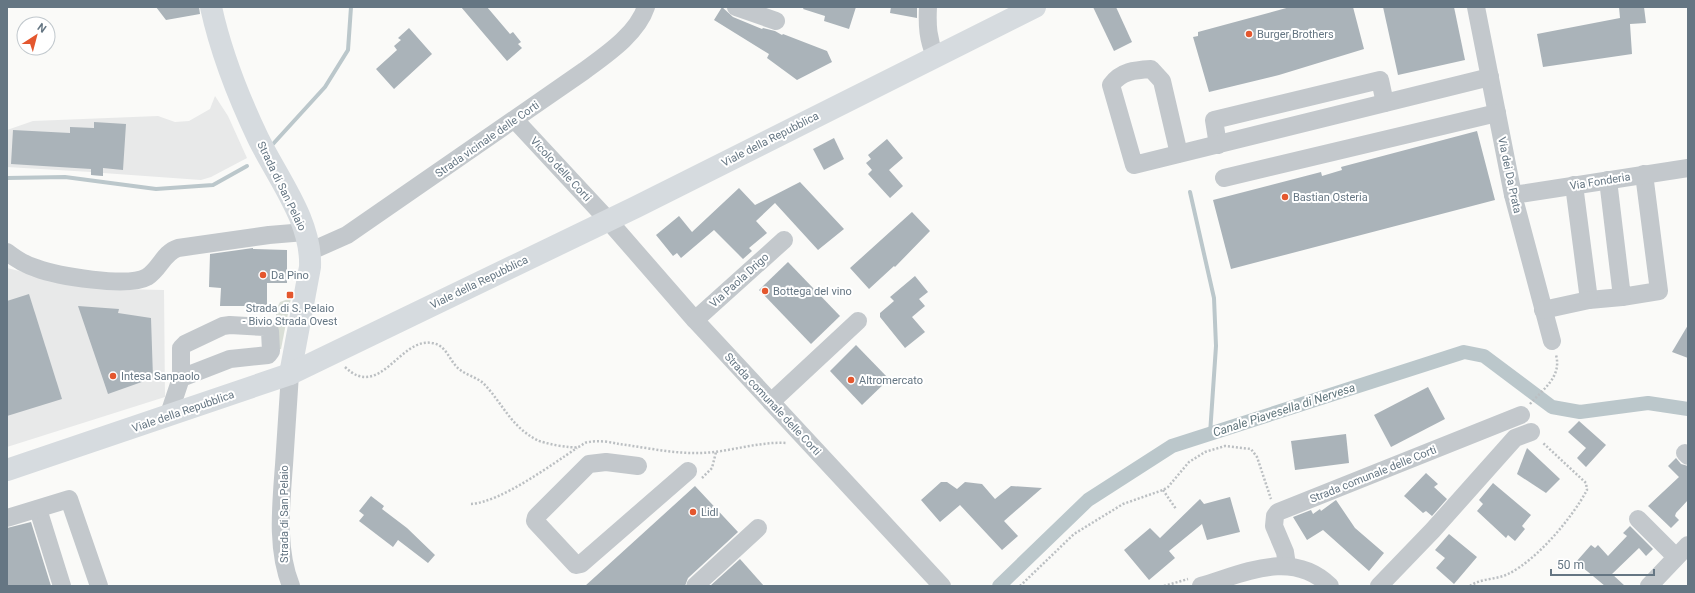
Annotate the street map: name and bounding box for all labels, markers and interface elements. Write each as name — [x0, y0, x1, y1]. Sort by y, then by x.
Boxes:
north arrow — [16, 16, 56, 56]
text: N — [35, 21, 49, 36]
place label: Burger Brothers — [1257, 28, 1334, 41]
marker: Burger Brothers — [1244, 29, 1254, 39]
street label: Strada vicinale delle Corti — [433, 99, 542, 180]
street label: Viale della Repubblica — [719, 109, 821, 170]
street label: Vicolo delle Corti — [528, 135, 594, 204]
street label: Via dei Da Prata — [1495, 136, 1524, 215]
street label: Strada di San Pelaio — [254, 139, 309, 233]
street label: Via Fonderia — [1569, 170, 1631, 193]
place label: Bastian Osteria — [1293, 191, 1368, 204]
marker: Bastian Osteria — [1280, 192, 1290, 202]
street label: Via Paola Drigo — [707, 250, 772, 310]
street label: Viale della Repubblica — [428, 253, 530, 312]
place label: Da Pino — [271, 269, 309, 282]
marker: Da Pino — [258, 270, 268, 280]
place label: Bottega del vino — [773, 285, 852, 298]
marker: Bottega del vino — [760, 286, 770, 296]
marker: Strada di S. Pelaio - Bivio Strada Ovest — [285, 290, 295, 300]
place label: Strada di S. Pelaio - Bivio Strada Ovest — [243, 302, 338, 328]
street label: Strada comunale delle Corti — [722, 350, 824, 458]
place label: Intesa Sanpaolo — [121, 370, 200, 383]
marker: Intesa Sanpaolo — [108, 371, 118, 381]
place label: Altromercato — [859, 374, 923, 387]
marker: Altromercato — [846, 375, 856, 385]
water label: Canale Piavesella di Nervesa — [1211, 380, 1357, 440]
street label: Viale della Repubblica — [130, 388, 236, 435]
street label: Strada comunale delle Corti — [1308, 443, 1438, 506]
street label: Strada di San Pelaio — [278, 465, 291, 563]
place label: Lidl — [701, 506, 718, 519]
marker: Lidl — [688, 507, 698, 517]
scale bar — [1551, 551, 1654, 577]
text: 50 m — [1557, 558, 1584, 572]

